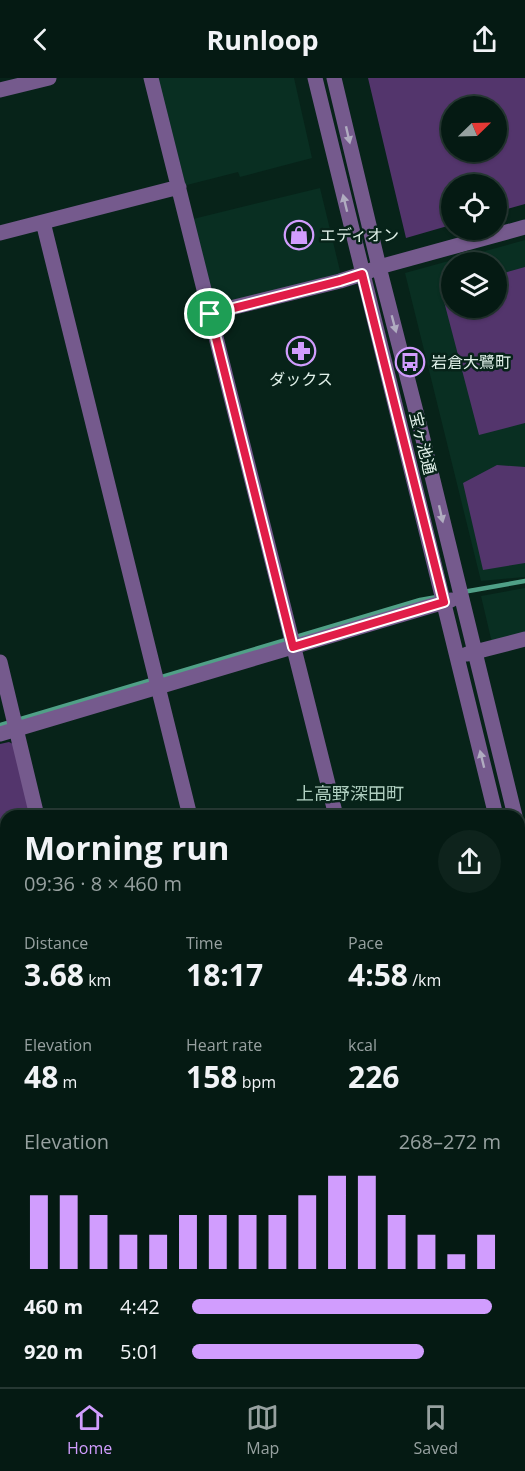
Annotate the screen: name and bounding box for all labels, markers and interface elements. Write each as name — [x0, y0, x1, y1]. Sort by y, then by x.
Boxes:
text: Runloop — [206, 21, 319, 58]
icon: back — [24, 23, 57, 56]
icon: share — [468, 23, 501, 56]
north arrow — [441, 96, 507, 162]
map controls — [441, 96, 507, 318]
one-way arrow — [343, 126, 353, 144]
button: locate — [441, 174, 507, 240]
one-way arrow — [340, 194, 350, 212]
shop icon: エディオン — [283, 219, 315, 251]
place label: エディオン — [320, 224, 399, 246]
button: layers — [441, 252, 507, 318]
pin — [184, 288, 235, 339]
icon: arrive — [193, 297, 226, 330]
one-way arrow — [389, 315, 399, 334]
pharmacy icon: ダックス — [285, 335, 317, 367]
bus stop icon: 岩倉大鷺町 — [394, 346, 426, 378]
place label: 岩倉大鷺町 — [431, 351, 511, 373]
place label: ダックス — [269, 368, 333, 390]
street label: 宝ヶ池通 — [405, 409, 441, 477]
one-way arrow — [437, 504, 447, 523]
one-way arrow — [477, 750, 487, 768]
district label: 上高野深田町 — [296, 781, 404, 805]
text: Morning run — [24, 825, 230, 870]
button: share — [438, 830, 501, 893]
text: 09:36 · 8 × 460 m — [24, 870, 182, 897]
text: Distance — [24, 932, 88, 954]
text: Time — [186, 932, 223, 954]
text: Pace — [348, 932, 383, 954]
text: 3.68 — [24, 954, 84, 995]
text: 18:17 — [186, 954, 263, 995]
text: 4:58 — [348, 954, 408, 995]
text: km — [84, 969, 111, 991]
text: /km — [408, 969, 441, 991]
text: Elevation — [24, 1034, 92, 1056]
text: Heart rate — [186, 1034, 262, 1056]
text: kcal — [348, 1034, 377, 1056]
text: 48 — [24, 1056, 58, 1097]
text: 158 — [186, 1056, 237, 1097]
text: 226 — [348, 1056, 399, 1097]
text: m — [58, 1071, 77, 1093]
text: bpm — [237, 1071, 276, 1093]
text: Elevation — [24, 1128, 109, 1155]
text: 268–272 m — [399, 1128, 501, 1155]
text: 460 m — [24, 1293, 83, 1320]
text: 4:42 — [120, 1293, 160, 1320]
text: 920 m — [24, 1338, 83, 1365]
text: 5:01 — [120, 1338, 160, 1365]
tab: Home — [67, 1401, 112, 1459]
tab: Map — [246, 1401, 279, 1459]
tab: Saved — [413, 1401, 458, 1459]

